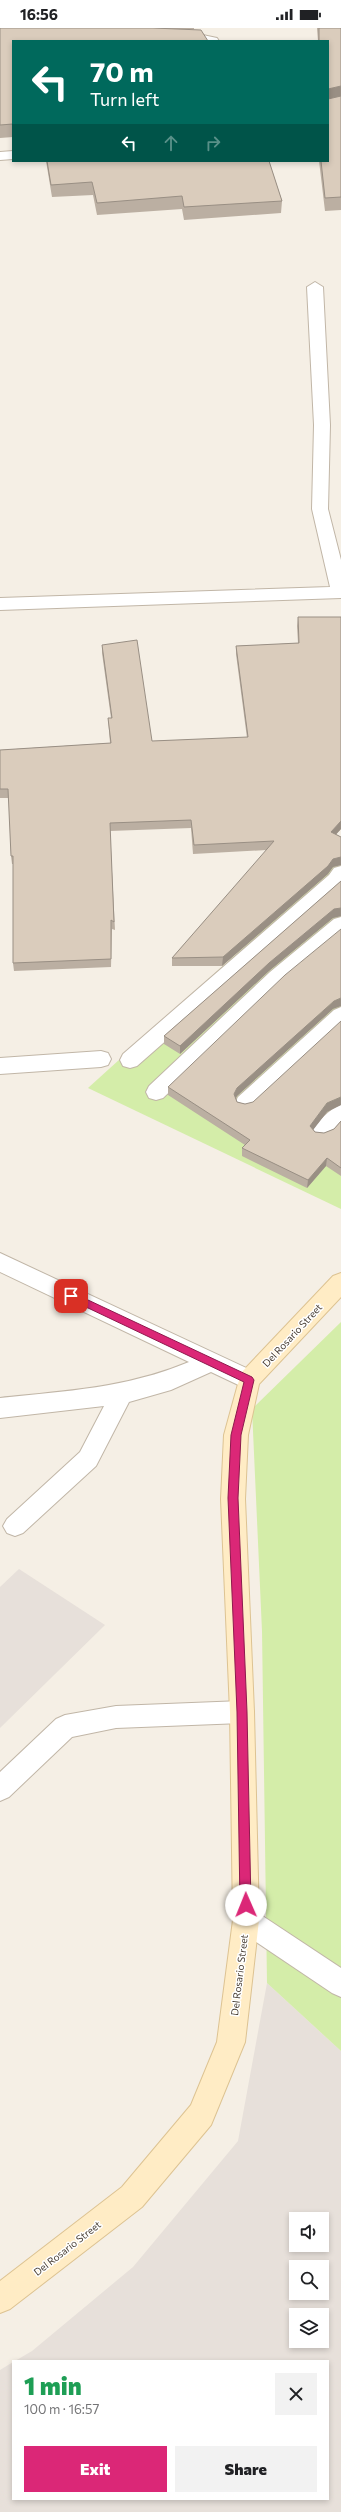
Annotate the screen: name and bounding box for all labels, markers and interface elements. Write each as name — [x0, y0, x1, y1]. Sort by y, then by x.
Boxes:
text: 16:56 — [20, 5, 58, 23]
text: 70 m — [90, 54, 154, 88]
icon: left — [24, 56, 76, 108]
text: Turn left — [90, 88, 159, 110]
icon: left — [118, 132, 140, 154]
icon: ahead — [160, 132, 182, 154]
icon: right — [202, 132, 224, 154]
pin — [54, 1279, 88, 1313]
icon: arrive — [60, 1285, 82, 1307]
street label: Del Rosario Street — [260, 1301, 324, 1369]
position arrow — [225, 1884, 267, 1926]
street label: Del Rosario Street — [228, 1934, 250, 2016]
map controls — [289, 2212, 329, 2348]
button: sound — [289, 2212, 329, 2252]
street label: Del Rosario Street — [31, 2218, 103, 2278]
button: search — [289, 2260, 329, 2300]
button: layers — [289, 2308, 329, 2348]
text: 1 min — [24, 2371, 82, 2400]
button: close — [275, 2373, 317, 2415]
text: 100 m · 16:57 — [24, 2401, 99, 2417]
button: Exit — [24, 2446, 167, 2492]
button: Share — [175, 2446, 317, 2492]

